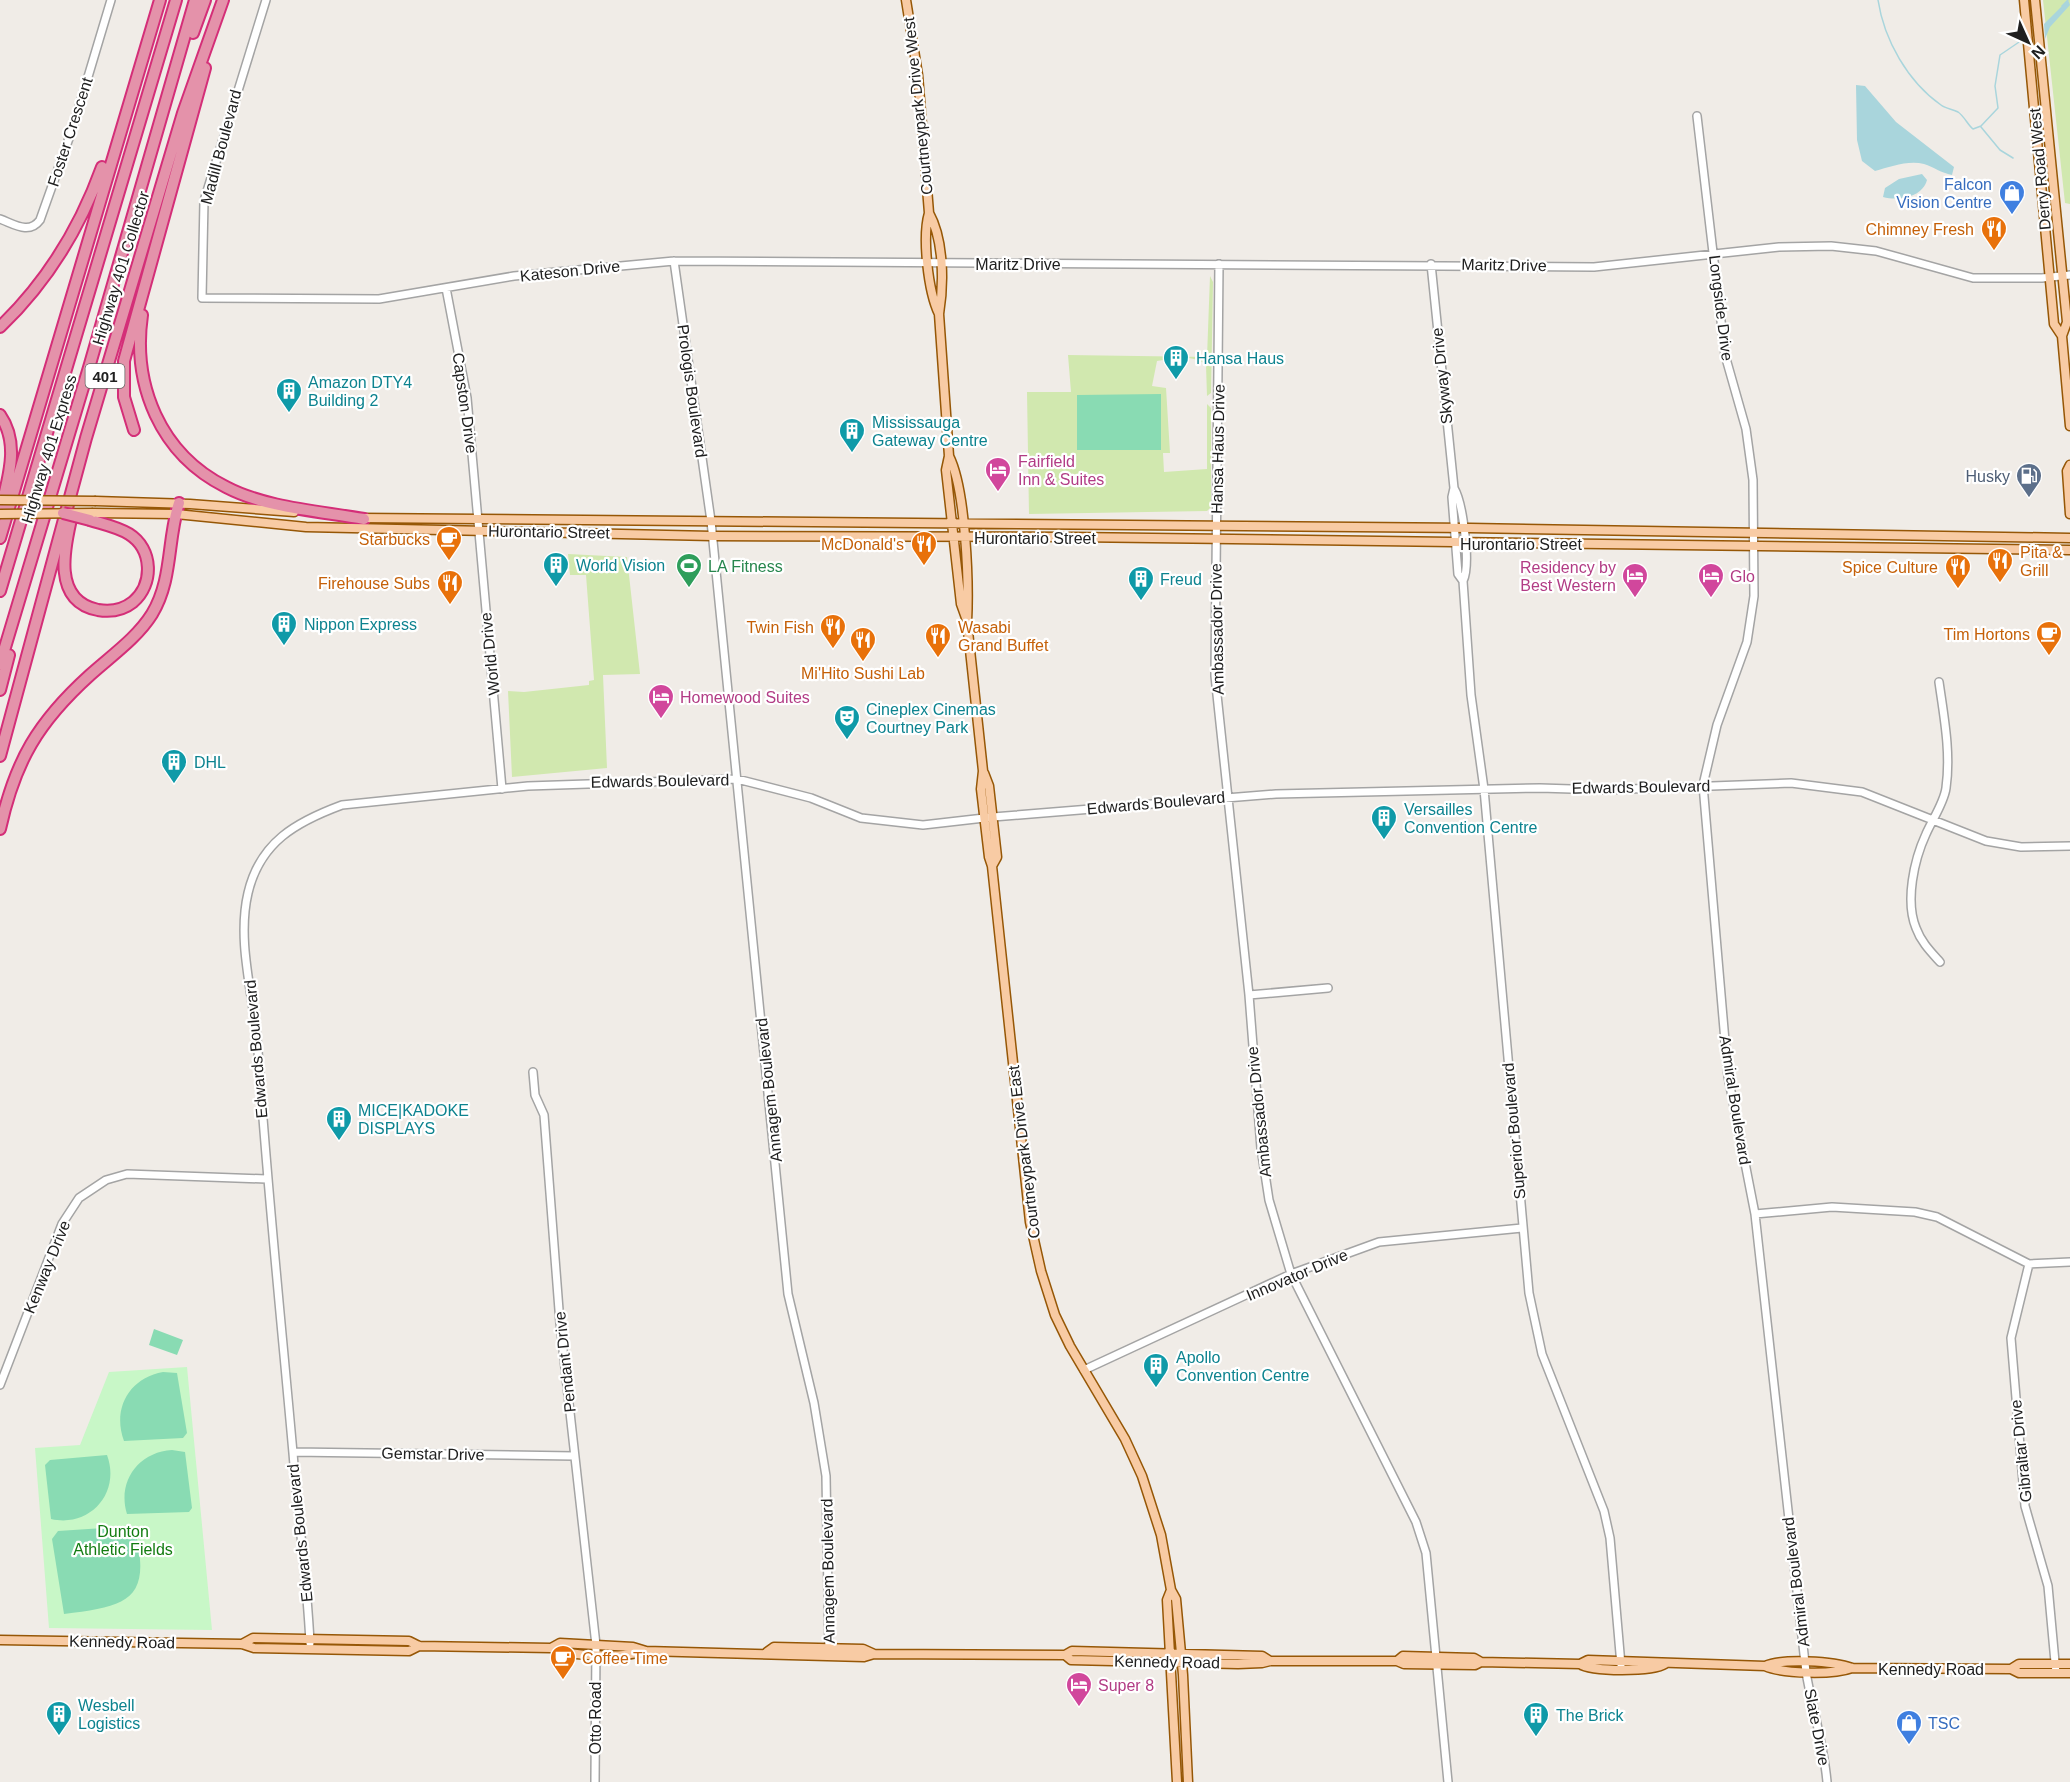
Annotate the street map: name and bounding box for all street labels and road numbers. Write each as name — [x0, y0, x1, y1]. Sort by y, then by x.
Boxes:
street label: Courtneypark Drive West — [900, 16, 936, 196]
street label: Foster Crescent — [44, 75, 96, 189]
street label: Madill Boulevard — [197, 88, 245, 206]
street label: Derry Road West — [2026, 107, 2054, 231]
street label: Highway 401 Collector — [89, 188, 153, 347]
street label: Longside Drive — [1706, 254, 1736, 362]
street label: Maritz Drive — [975, 256, 1061, 273]
street label: Maritz Drive — [1461, 256, 1547, 274]
street label: Kateson Drive — [519, 257, 621, 285]
street label: Prologis Boulevard — [674, 323, 710, 459]
street label: Skyway Drive — [1428, 327, 1456, 425]
street label: Capston Drive — [450, 352, 480, 454]
road number: 401 — [86, 364, 124, 388]
street label: Highway 401 Express — [18, 373, 80, 525]
street label: Hansa Haus Drive — [1208, 384, 1228, 514]
street label: Hurontario Street — [488, 522, 611, 542]
street label: Hurontario Street — [974, 530, 1096, 547]
street label: Hurontario Street — [1460, 536, 1582, 553]
street label: Ambassador Drive — [1207, 563, 1227, 695]
street label: World Drive — [477, 612, 503, 696]
street label: Edwards Boulevard — [590, 771, 730, 791]
street label: Edwards Boulevard — [1571, 777, 1711, 797]
street label: Edwards Boulevard — [1086, 788, 1226, 818]
street label: Edwards Boulevard — [241, 979, 271, 1119]
street label: Annagem Boulevard — [753, 1017, 785, 1163]
street label: Admiral Boulevard — [1716, 1034, 1754, 1166]
street label: Ambassador Drive — [1244, 1046, 1274, 1178]
street label: Superior Boulevard — [1500, 1062, 1528, 1200]
street label: Courtneypark Drive East — [1005, 1064, 1043, 1240]
street label: Kenway Drive — [21, 1218, 73, 1316]
street label: Innovator Drive — [1244, 1246, 1350, 1304]
street label: Pendant Drive — [551, 1311, 579, 1413]
street label: Gibraltar Drive — [2007, 1399, 2035, 1503]
street label: Gemstar Drive — [381, 1445, 485, 1463]
street label: Edwards Boulevard — [284, 1463, 316, 1603]
street label: Annagem Boulevard — [818, 1498, 838, 1644]
street label: Admiral Boulevard — [1780, 1516, 1812, 1648]
street label: Kennedy Road — [69, 1633, 175, 1651]
street label: Kennedy Road — [1114, 1653, 1220, 1671]
street label: Kennedy Road — [1878, 1661, 1984, 1678]
street label: Otto Road — [587, 1682, 604, 1754]
street label: Slate Drive — [1801, 1687, 1833, 1767]

